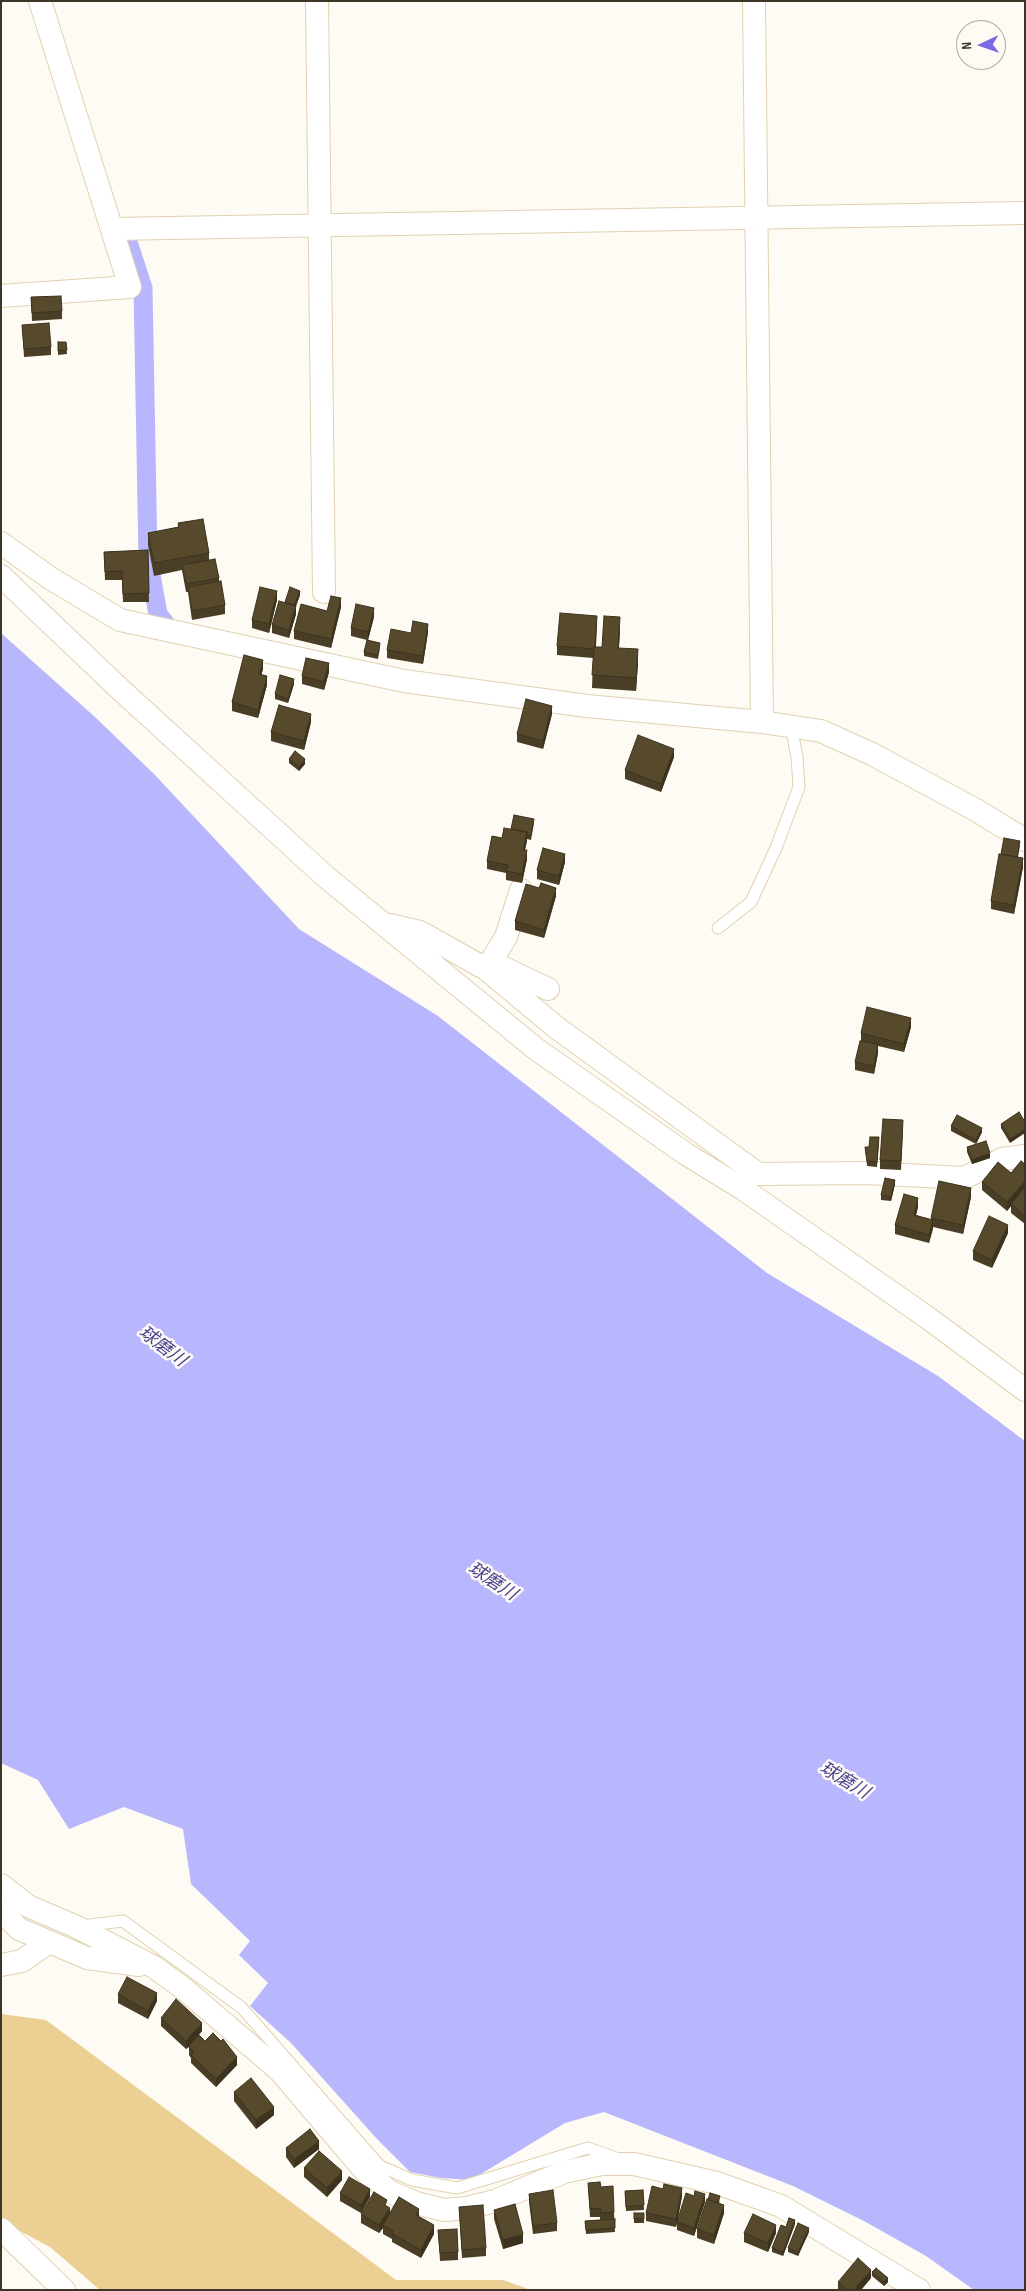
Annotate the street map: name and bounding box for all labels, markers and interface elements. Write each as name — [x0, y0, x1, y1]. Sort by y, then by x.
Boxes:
north arrow — [956, 20, 1006, 70]
text: N — [958, 42, 975, 50]
water label: 球磨川 — [134, 1322, 190, 1372]
water label: 球磨川 — [463, 1558, 521, 1606]
water label: 球磨川 — [815, 1758, 873, 1804]

